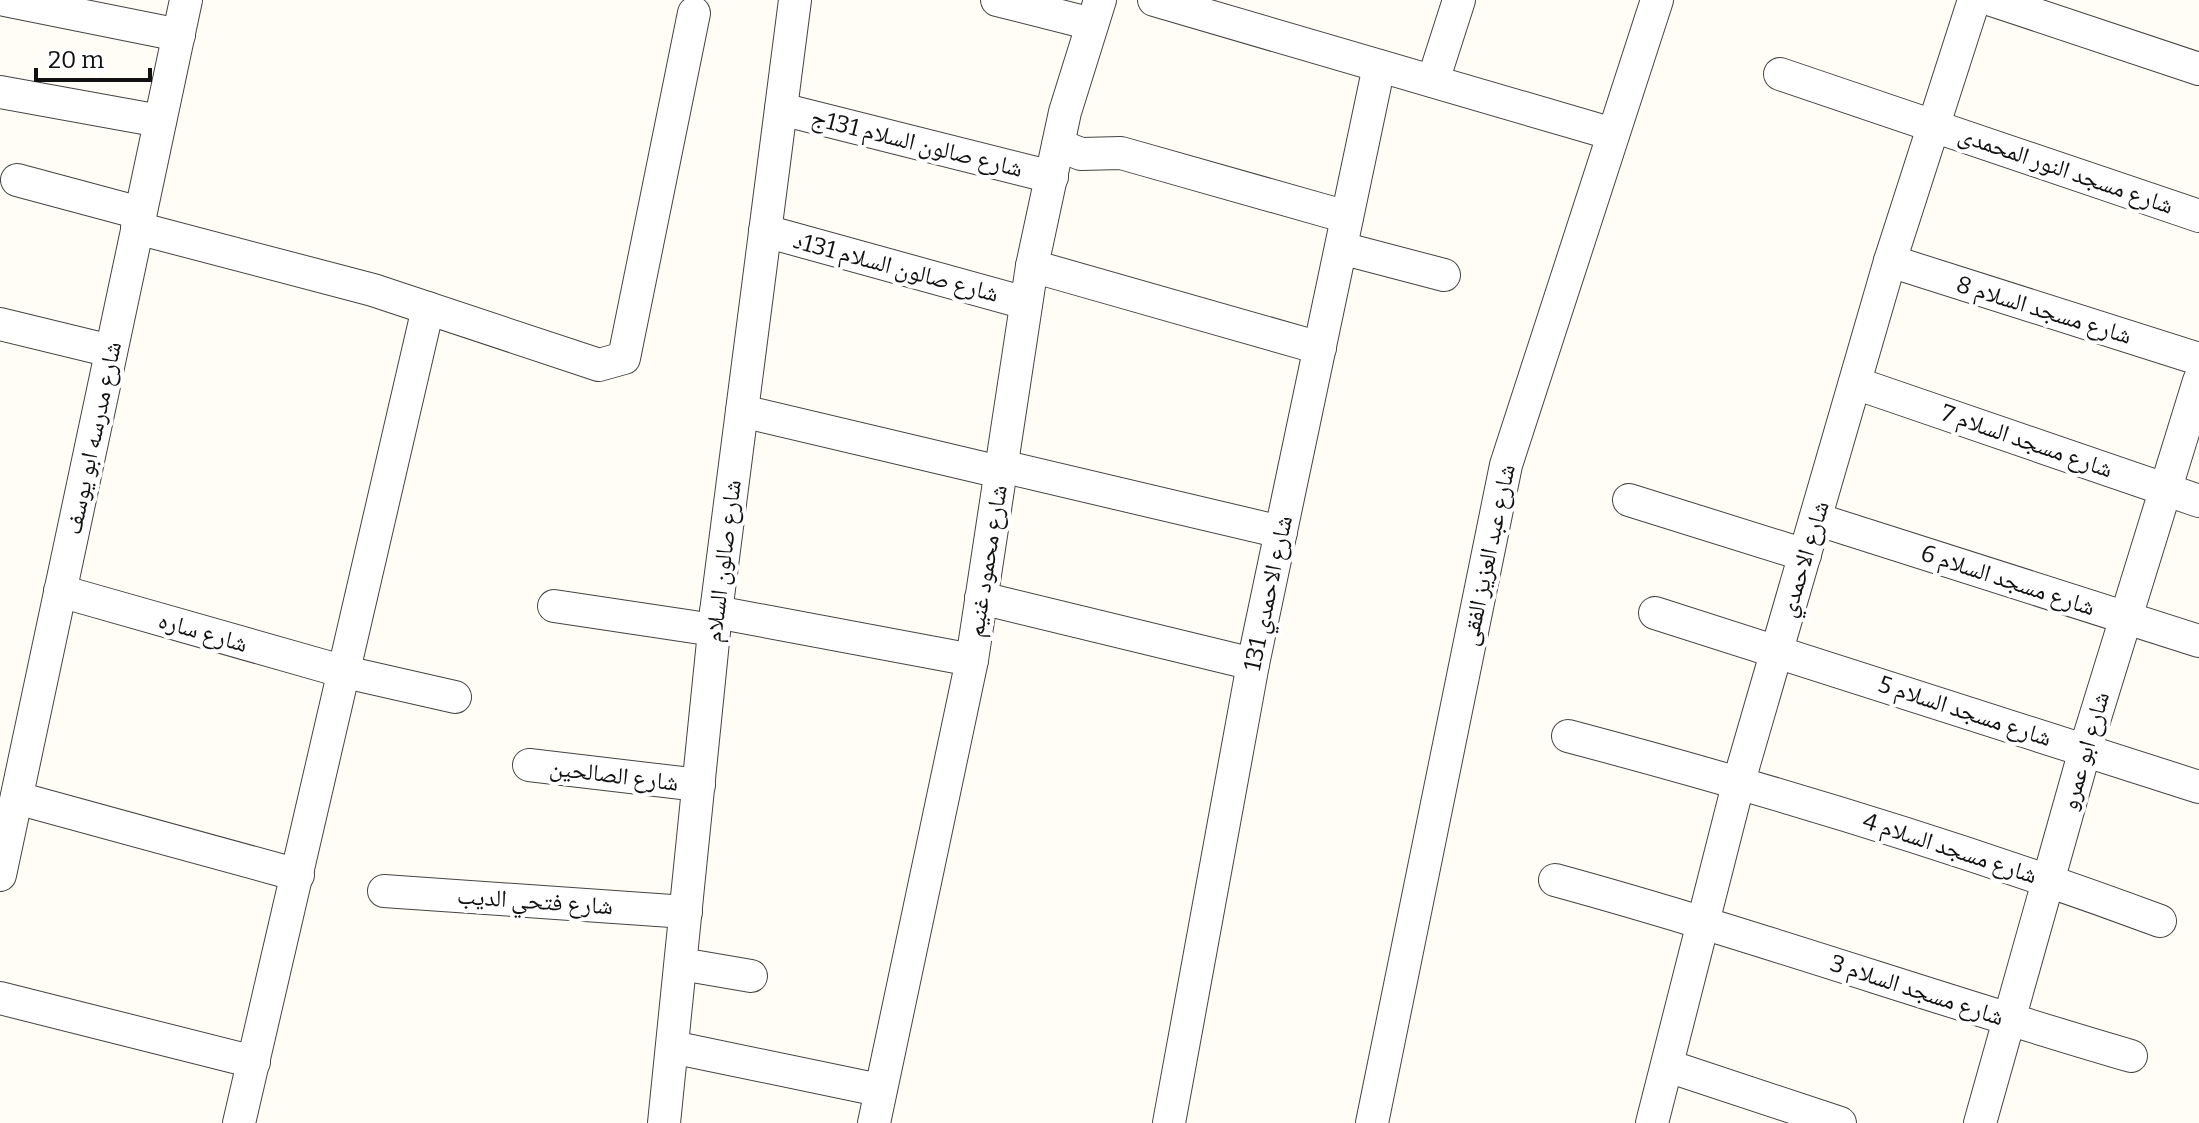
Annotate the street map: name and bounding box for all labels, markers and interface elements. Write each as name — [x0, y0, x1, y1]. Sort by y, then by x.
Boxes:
scale bar — [36, 32, 150, 82]
text: 20 m — [48, 46, 104, 74]
street label: شارع صالون السلام 131ج — [808, 103, 1026, 185]
street label: شارع مسجد النور المحمدى — [1955, 120, 2177, 221]
street label: شارع صالون السلام 131د — [790, 226, 1002, 310]
street label: شارع مسجد السلام 8 — [1952, 270, 2135, 352]
street label: شارع مدرسه ابو يوسف — [59, 339, 128, 537]
street label: شارع مسجد السلام 7 — [1937, 399, 2116, 485]
street label: شارع عبد العزيز الفقى — [1455, 462, 1522, 648]
street label: شارع صالون السلام — [699, 478, 749, 644]
street label: شارع محمود غنيم — [961, 483, 1015, 639]
street label: شارع الاحمدي — [1773, 498, 1840, 622]
street label: شارع الاحمدي 131 — [1238, 513, 1303, 674]
street label: شارع مسجد السلام 6 — [1917, 539, 2099, 623]
street label: شارع ساره — [155, 606, 251, 659]
street label: شارع مسجد السلام 5 — [1874, 670, 2055, 754]
street label: شارع ابو عمرو — [2055, 689, 2116, 814]
street label: شارع الصالحين — [548, 753, 680, 798]
street label: شارع مسجد السلام 4 — [1859, 807, 2041, 891]
street label: شارع فتحي الديب — [456, 882, 614, 926]
street label: شارع مسجد السلام 3 — [1826, 949, 2007, 1033]

